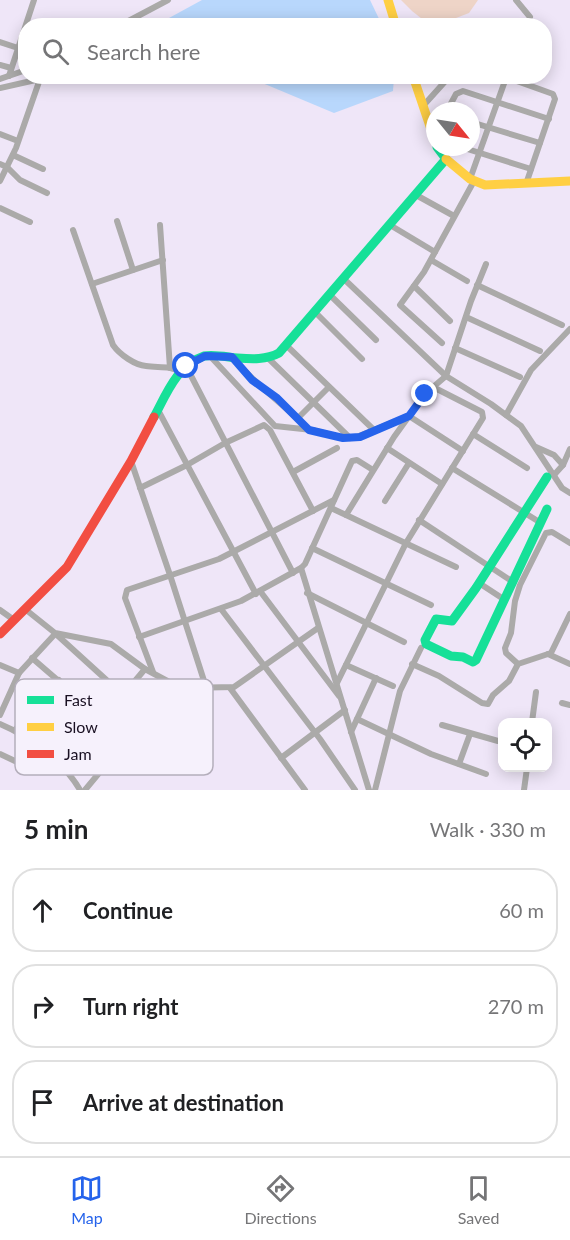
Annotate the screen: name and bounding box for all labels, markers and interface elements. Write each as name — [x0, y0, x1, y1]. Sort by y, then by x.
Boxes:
search box — [18, 18, 552, 84]
icon: search — [39, 35, 72, 68]
text: Search here — [87, 38, 200, 65]
north arrow — [426, 102, 480, 156]
route start — [172, 352, 198, 378]
route end — [411, 380, 437, 406]
legend — [15, 679, 213, 775]
text: Fast — [64, 690, 93, 709]
text: Slow — [64, 717, 98, 736]
map controls — [498, 718, 552, 772]
button: locate — [498, 718, 552, 772]
text: Jam — [64, 744, 92, 763]
text: 5 min — [24, 813, 88, 845]
text: Walk · 330 m — [430, 817, 546, 841]
icon: ahead — [26, 894, 59, 927]
text: Continue — [83, 897, 173, 924]
text: 60 m — [499, 898, 544, 922]
icon: right — [26, 990, 59, 1023]
text: Turn right — [83, 993, 178, 1020]
text: 270 m — [488, 994, 544, 1018]
icon: arrive — [26, 1086, 59, 1119]
text: Arrive at destination — [83, 1089, 284, 1116]
tab: Map — [70, 1172, 103, 1227]
tab: Directions — [244, 1172, 317, 1227]
tab: Saved — [458, 1172, 499, 1227]

